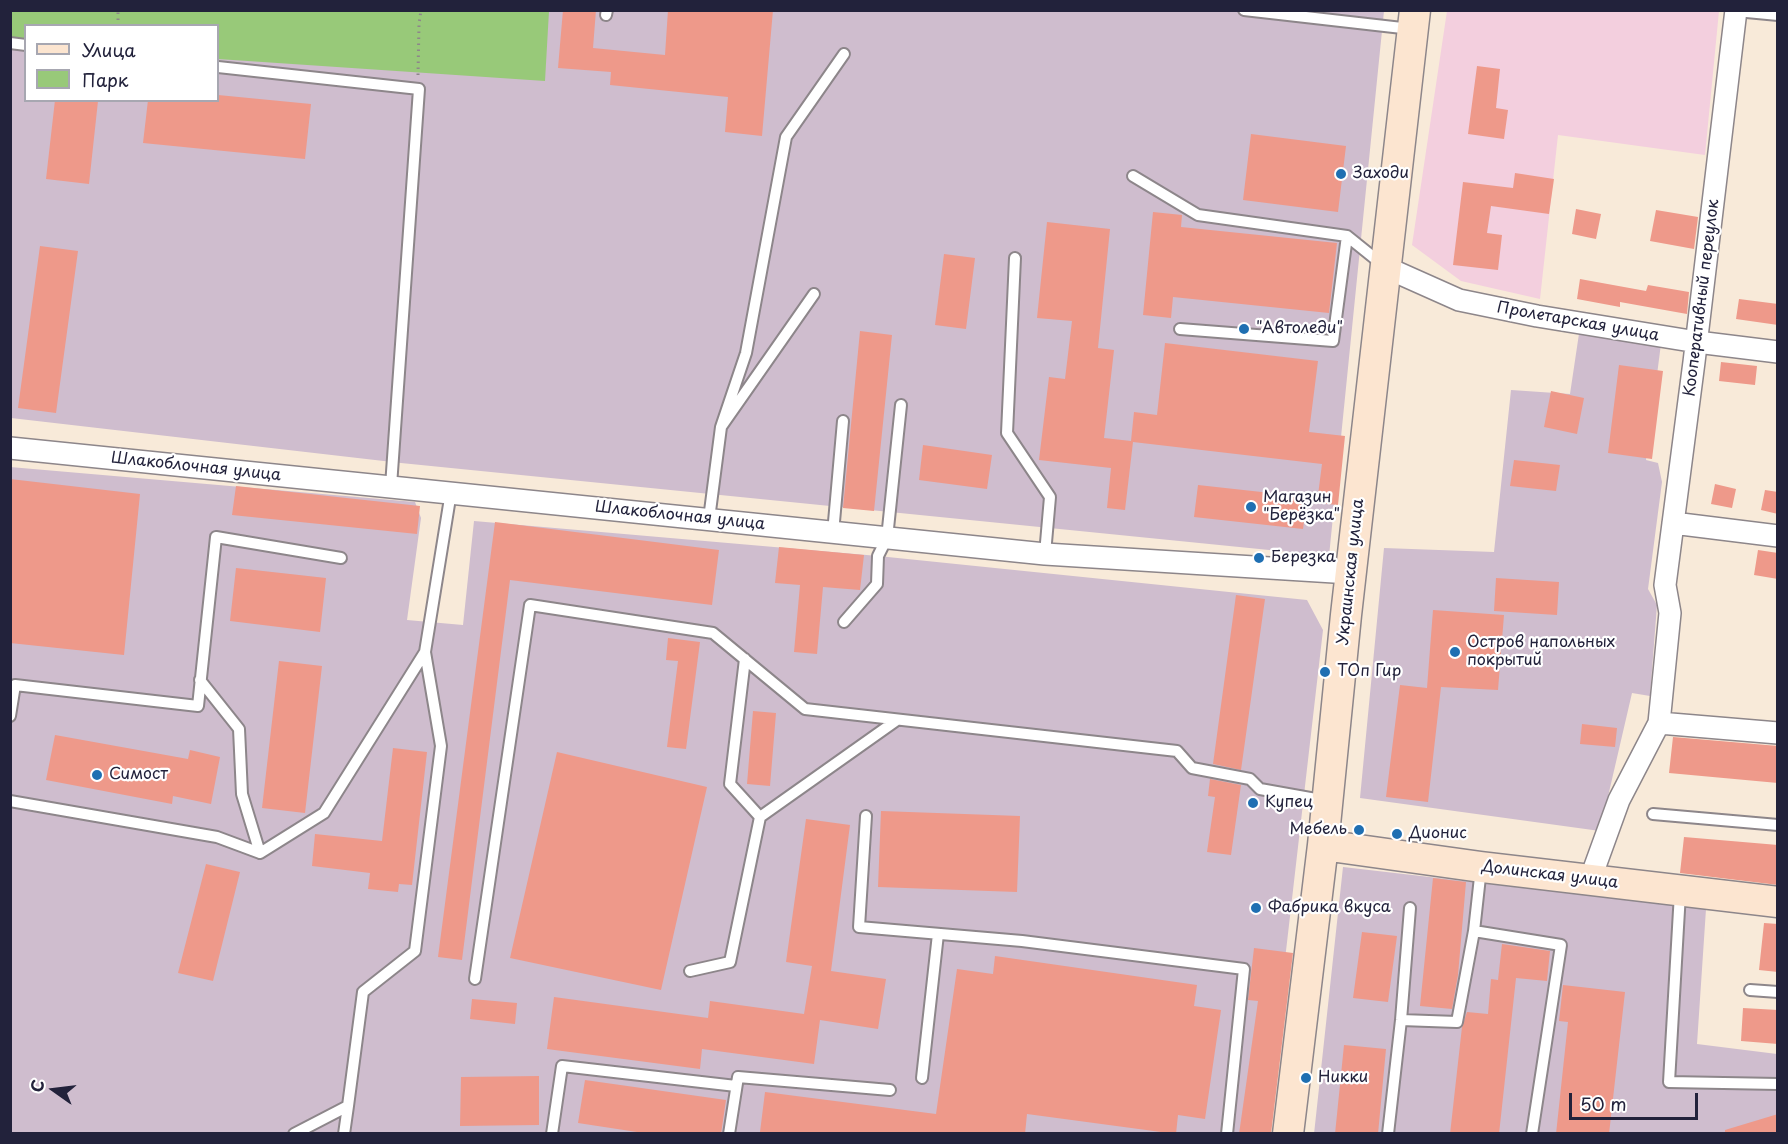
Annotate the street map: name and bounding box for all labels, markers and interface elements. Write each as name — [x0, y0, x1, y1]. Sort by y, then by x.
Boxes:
legend — [24, 24, 219, 102]
text: Улица — [82, 36, 136, 63]
text: Парк — [82, 66, 128, 93]
place label: Заходи — [1353, 164, 1409, 184]
marker: Заходи — [1334, 167, 1348, 181]
street label: Кооперативный переулок — [1680, 198, 1724, 398]
street label: Пролетарская улица — [1495, 298, 1661, 346]
place label: "Автоледи" — [1256, 319, 1343, 339]
marker: "Автоледи" — [1237, 322, 1251, 336]
street label: Шлакоблочная улица — [110, 449, 282, 485]
place label: Магазин "Берёзка" — [1263, 488, 1340, 526]
street label: Шлакоблочная улица — [594, 498, 766, 534]
street label: Украинская улица — [1334, 498, 1368, 646]
marker: Магазин "Берёзка" — [1244, 500, 1258, 514]
place label: Березка — [1271, 548, 1336, 568]
marker: Березка — [1252, 551, 1266, 565]
place label: Остров напольных покрытий — [1467, 633, 1615, 671]
marker: Остров напольных покрытий — [1448, 645, 1462, 659]
place label: ТОп Гир — [1337, 662, 1401, 682]
marker: ТОп Гир — [1318, 665, 1332, 679]
place label: Симост — [109, 765, 168, 785]
marker: Симост — [90, 768, 104, 782]
place label: Купец — [1265, 793, 1313, 813]
marker: Купец — [1246, 796, 1260, 810]
place label: Мебель — [1290, 820, 1347, 840]
marker: Мебель — [1352, 823, 1366, 837]
place label: Дионис — [1409, 824, 1467, 844]
marker: Дионис — [1390, 827, 1404, 841]
street label: Долинская улица — [1481, 857, 1619, 893]
place label: Фабрика вкуса — [1268, 898, 1391, 918]
marker: Фабрика вкуса — [1249, 901, 1263, 915]
north arrow — [24, 1060, 84, 1120]
place label: Никки — [1318, 1068, 1368, 1088]
marker: Никки — [1299, 1071, 1313, 1085]
text: С — [23, 1077, 50, 1094]
scale bar — [1572, 1081, 1701, 1119]
text: 50 m — [1580, 1090, 1627, 1117]

